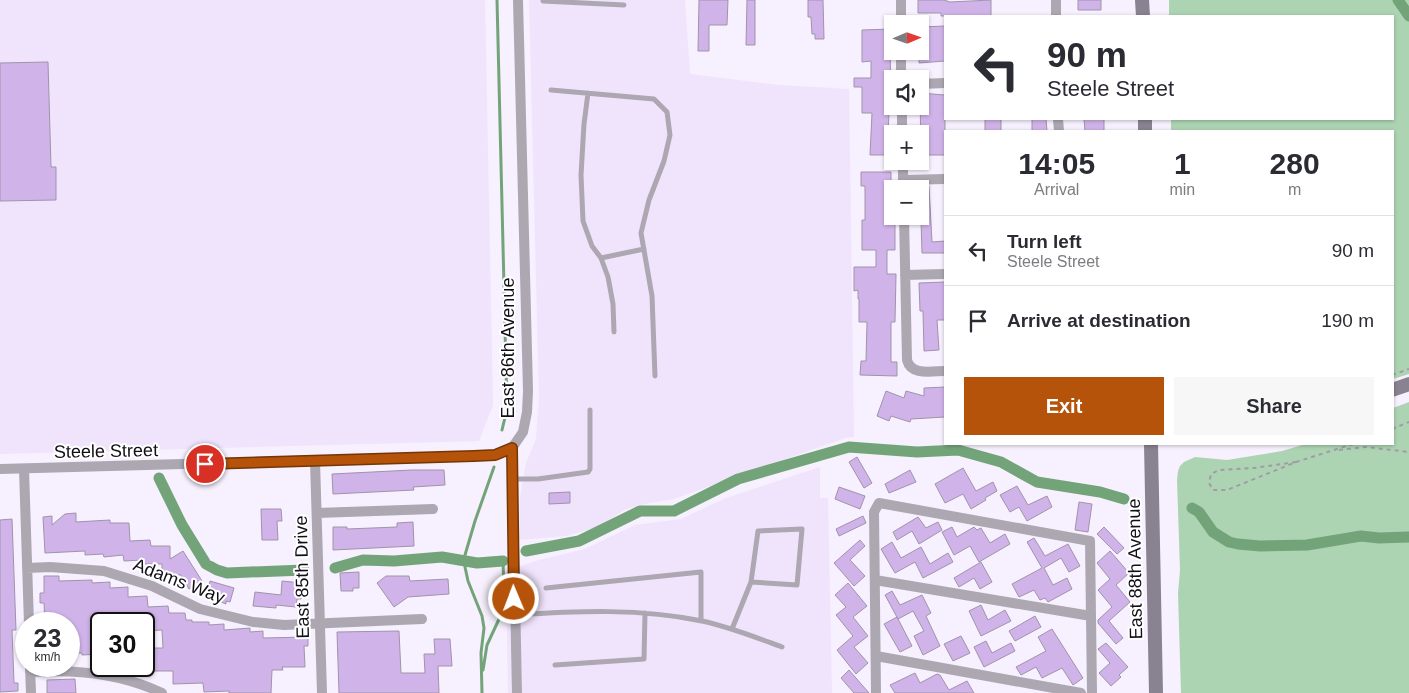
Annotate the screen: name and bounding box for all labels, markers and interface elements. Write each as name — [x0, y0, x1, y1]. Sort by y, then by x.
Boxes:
north arrow — [884, 15, 929, 60]
map controls — [884, 15, 929, 225]
icon: left — [964, 35, 1029, 100]
text: 90 m — [1047, 35, 1127, 74]
button: sound — [884, 70, 929, 115]
text: Steele Street — [1047, 76, 1174, 101]
button: + — [884, 125, 929, 170]
text: 14:05 — [1018, 147, 1095, 180]
text: 1 — [1174, 147, 1191, 180]
text: 280 — [1270, 147, 1320, 180]
button: − — [884, 180, 929, 225]
text: Arrival — [1034, 181, 1079, 198]
text: min — [1169, 181, 1195, 198]
text: m — [1288, 181, 1301, 198]
text: Turn left — [1007, 231, 1082, 252]
icon: left — [964, 237, 992, 265]
text: 90 m — [1332, 240, 1374, 261]
text: Steele Street — [1007, 253, 1100, 270]
street label: East 86th Avenue — [498, 278, 518, 418]
icon: arrive — [964, 307, 992, 335]
text: Arrive at destination — [1007, 310, 1191, 331]
text: 190 m — [1321, 310, 1374, 331]
button: Exit — [964, 377, 1164, 435]
button: Share — [1174, 377, 1374, 435]
street label: Steele Street — [54, 440, 158, 462]
pin — [184, 443, 226, 485]
icon: arrive — [191, 450, 219, 478]
street label: East 88th Avenue — [1124, 498, 1146, 640]
street label: East 85th Drive — [291, 515, 313, 639]
street label: Adams Way — [130, 554, 228, 608]
position arrow — [487, 572, 539, 624]
speed limit sign: 30 — [90, 612, 155, 677]
text: 23 — [34, 624, 61, 652]
text: km/h — [34, 650, 61, 664]

